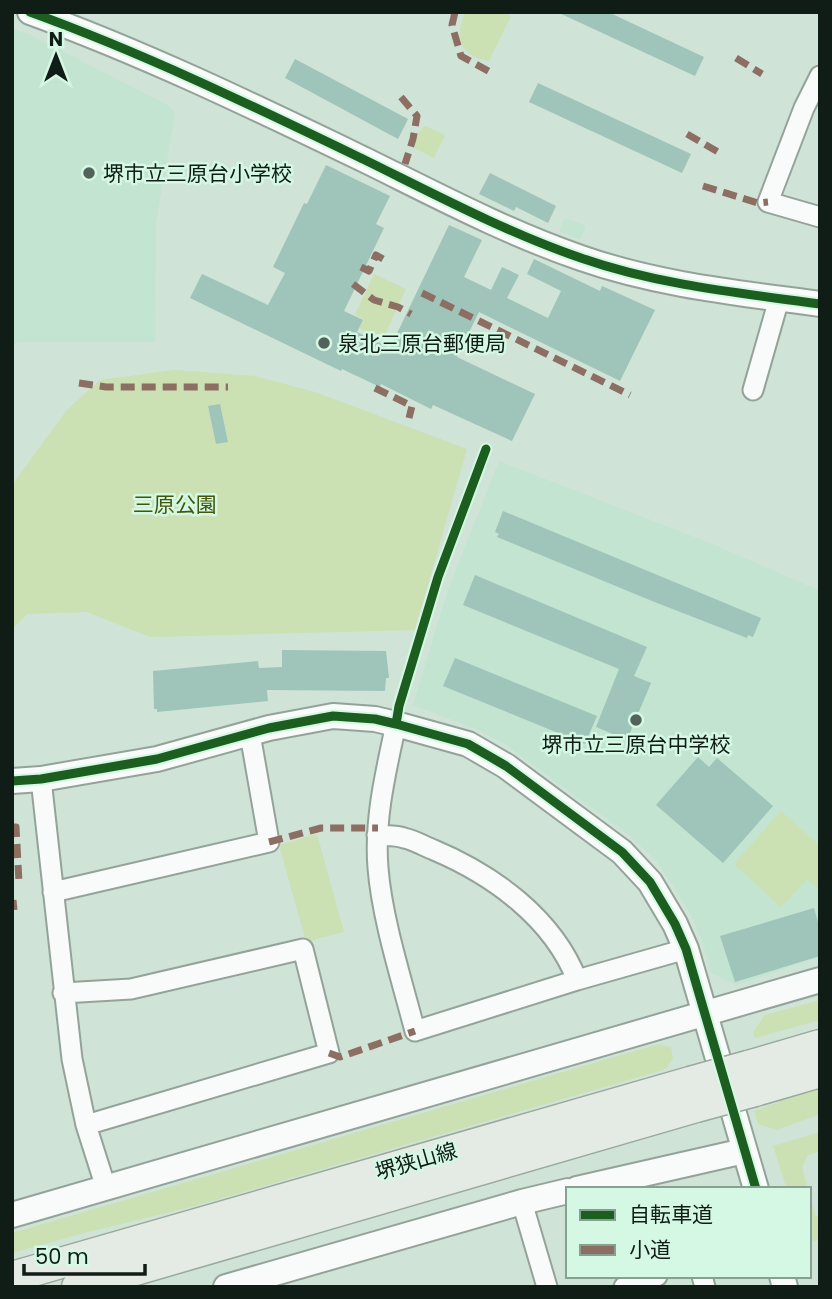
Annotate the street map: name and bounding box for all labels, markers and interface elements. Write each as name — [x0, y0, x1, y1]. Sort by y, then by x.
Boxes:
north arrow — [21, 21, 91, 91]
text: N — [49, 26, 63, 53]
place label: 堺市立三原台小学校 — [103, 159, 292, 188]
marker: 堺市立三原台小学校 — [81, 165, 97, 181]
place label: 泉北三原台郵便局 — [338, 329, 506, 358]
marker: 泉北三原台郵便局 — [316, 335, 332, 351]
park label: 三原公園 — [133, 490, 217, 519]
marker: 堺市立三原台中学校 — [628, 712, 644, 728]
place label: 堺市立三原台中学校 — [542, 730, 731, 759]
street label: 堺狭山線 — [372, 1135, 460, 1187]
legend — [566, 1187, 811, 1278]
text: 自転車道 — [629, 1200, 713, 1229]
scale bar — [24, 1232, 145, 1276]
text: 小道 — [629, 1235, 671, 1264]
text: 50 m — [35, 1242, 89, 1271]

